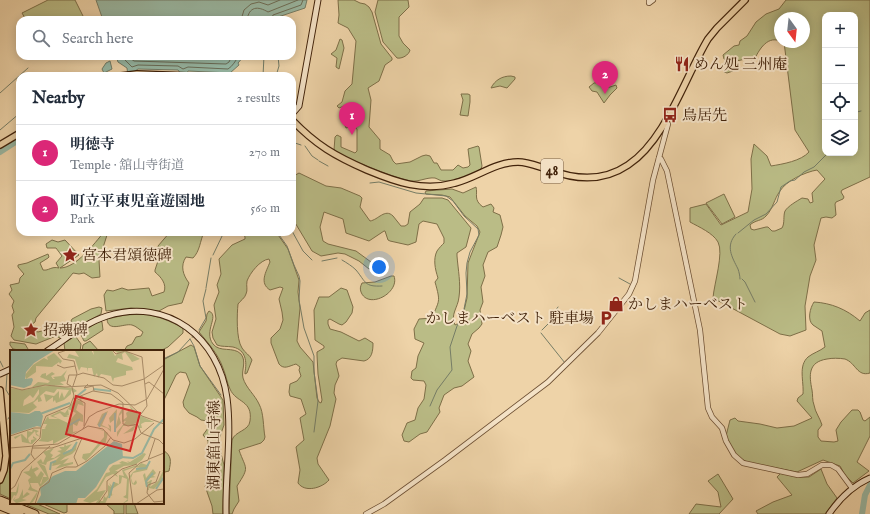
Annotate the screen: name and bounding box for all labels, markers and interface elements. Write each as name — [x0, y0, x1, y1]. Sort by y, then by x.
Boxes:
north arrow — [774, 12, 810, 48]
map controls — [822, 12, 858, 156]
button: + — [822, 12, 858, 48]
search box — [16, 16, 296, 60]
icon: search — [30, 27, 52, 49]
text: Search here — [62, 29, 133, 48]
button: − — [822, 48, 858, 84]
restaurant icon: めん処 三州庵 — [673, 55, 691, 73]
place label: めん処 三州庵 — [694, 55, 787, 74]
pin: 2 — [592, 61, 618, 94]
button: locate — [822, 84, 858, 120]
text: Nearby — [32, 88, 85, 109]
text: 2 results — [236, 90, 280, 107]
pin: 1 — [339, 102, 365, 135]
bus stop icon: 鳥居先 — [661, 106, 679, 124]
place label: 鳥居先 — [682, 106, 727, 125]
button: layers — [822, 120, 858, 156]
text: 明徳寺 — [70, 135, 115, 154]
text: 1 — [43, 144, 47, 161]
text: 270 m — [249, 144, 280, 161]
text: Temple · 舘山寺街道 — [70, 157, 184, 174]
road number: 48 — [541, 159, 563, 183]
text: 町立平東児童遊園地 — [70, 192, 205, 211]
text: 2 — [42, 200, 48, 217]
text: 560 m — [251, 200, 280, 217]
text: Park — [70, 211, 95, 228]
place icon: 宮本君頌徳碑 — [61, 246, 79, 264]
place label: 宮本君頌徳碑 — [82, 246, 172, 265]
your location — [369, 257, 389, 277]
shop icon: かしまハーベスト — [607, 295, 625, 313]
place label: かしまハーベスト — [628, 295, 748, 314]
place label: かしまハーベスト 駐車場 — [426, 309, 594, 328]
parking icon: かしまハーベスト 駐車場 — [597, 309, 615, 327]
place icon: 招魂碑 — [22, 321, 40, 339]
place label: 招魂碑 — [43, 321, 88, 340]
inset map — [10, 350, 164, 504]
street label: 湖東舘山寺線 — [205, 400, 224, 490]

